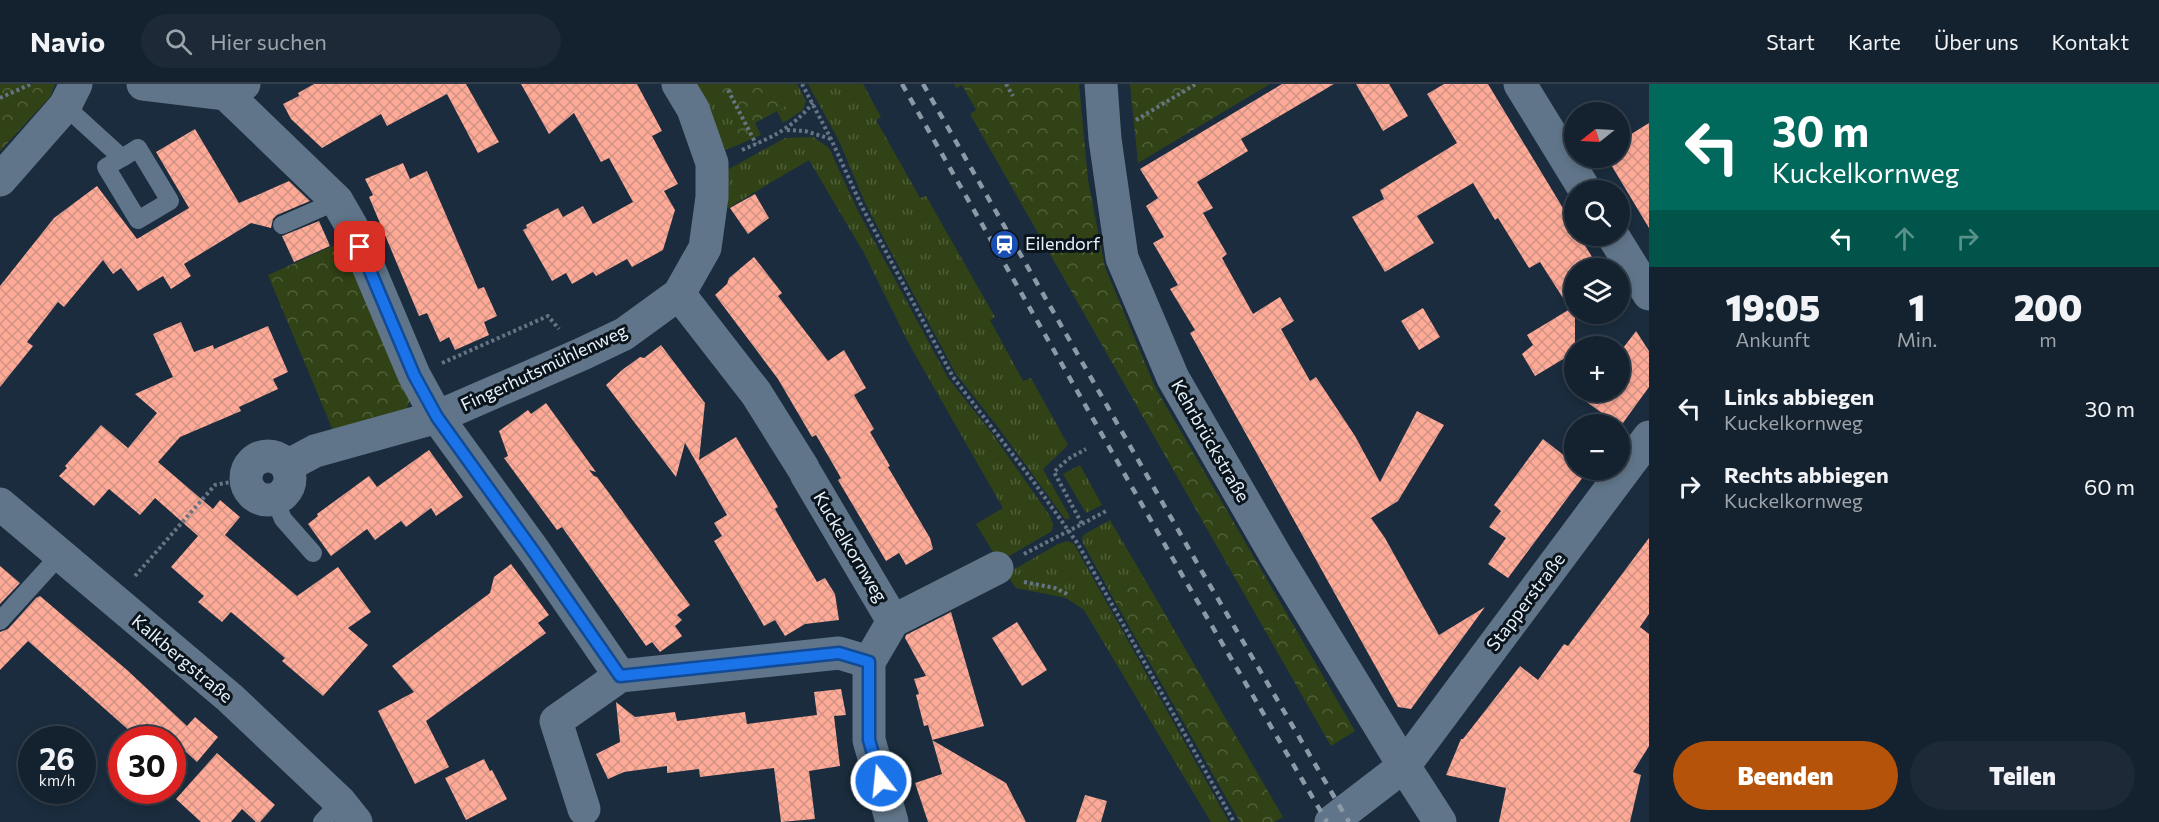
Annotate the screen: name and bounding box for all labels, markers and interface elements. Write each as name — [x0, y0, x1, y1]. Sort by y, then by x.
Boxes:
search box — [141, 14, 561, 68]
text: Navio — [30, 24, 105, 58]
icon: search — [162, 25, 195, 58]
text: Hier suchen — [210, 28, 327, 55]
text: Start — [1766, 29, 1815, 54]
text: Karte — [1848, 29, 1901, 54]
text: Über uns — [1934, 29, 2018, 54]
text: Kontakt — [2051, 29, 2129, 54]
north arrow — [1564, 102, 1630, 168]
map controls — [1564, 102, 1630, 480]
text: 30 m — [1772, 104, 1869, 156]
icon: left — [1673, 108, 1751, 186]
text: Kuckelkornweg — [1772, 156, 1959, 189]
button: search — [1564, 180, 1630, 246]
pin — [334, 221, 385, 272]
icon: left — [1825, 222, 1858, 255]
icon: ahead — [1888, 222, 1921, 255]
icon: right — [1951, 222, 1984, 255]
station icon: Eilendorf — [988, 228, 1020, 260]
icon: arrive — [343, 230, 376, 263]
place label: Eilendorf — [1025, 232, 1101, 254]
button: layers — [1564, 258, 1630, 324]
text: 19:05 — [1726, 284, 1820, 328]
text: 1 — [1908, 284, 1925, 328]
text: 200 — [2014, 284, 2082, 328]
street label: Fingerhutsmühlenweg — [457, 319, 630, 415]
text: Ankunft — [1735, 327, 1810, 351]
text: Min. — [1897, 327, 1937, 351]
text: m — [2039, 327, 2057, 351]
button: + — [1564, 336, 1630, 402]
street label: Kehrbrückstraße — [1167, 376, 1255, 505]
text: Links abbiegen — [1724, 383, 1874, 410]
icon: left — [1673, 392, 1706, 425]
text: 30 m — [2085, 395, 2135, 422]
text: Kuckelkornweg — [1724, 410, 1863, 434]
button: − — [1564, 414, 1630, 480]
text: Rechts abbiegen — [1724, 461, 1889, 488]
icon: right — [1673, 470, 1706, 503]
text: 60 m — [2084, 473, 2135, 500]
street label: Kuckelkornweg — [809, 487, 893, 606]
text: Kuckelkornweg — [1724, 488, 1863, 512]
street label: Stapperstraße — [1481, 548, 1569, 655]
street label: Kalkbergstraße — [128, 610, 238, 707]
speed limit sign: 30 — [108, 726, 186, 804]
text: 26 — [39, 739, 75, 776]
button: Beenden — [1673, 741, 1898, 810]
button: Teilen — [1910, 741, 2135, 810]
position arrow — [849, 749, 913, 813]
text: km/h — [39, 771, 75, 789]

